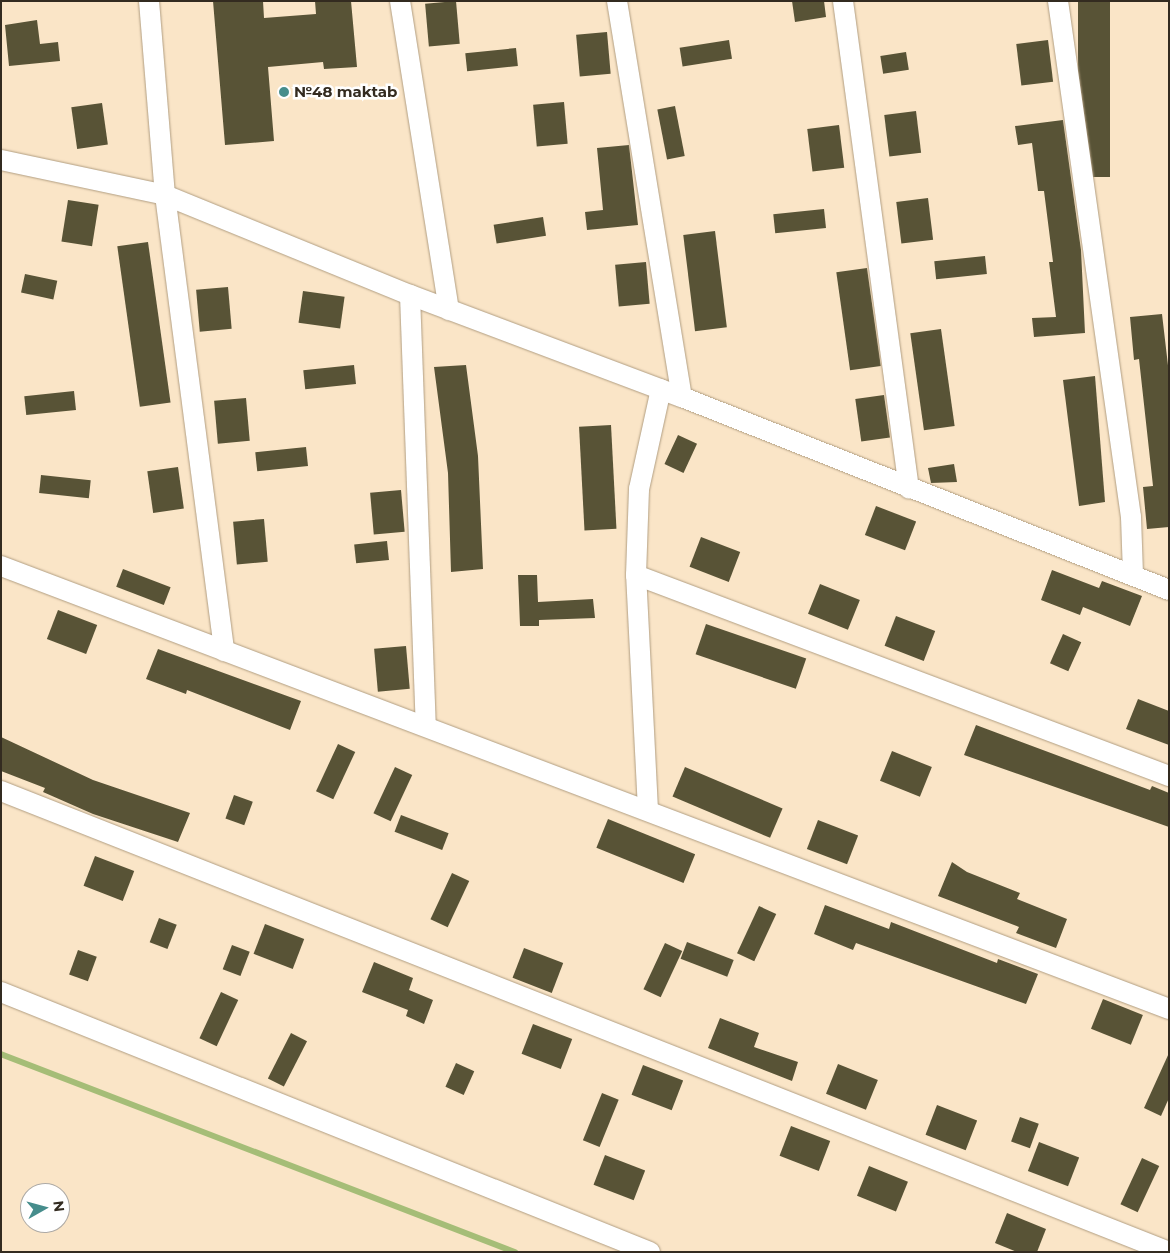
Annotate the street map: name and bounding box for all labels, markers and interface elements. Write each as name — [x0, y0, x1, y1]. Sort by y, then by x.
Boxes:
place label: №48 maktab — [294, 83, 397, 101]
marker: №48 maktab — [278, 86, 290, 98]
north arrow — [20, 1183, 70, 1233]
text: N — [49, 1200, 69, 1213]

